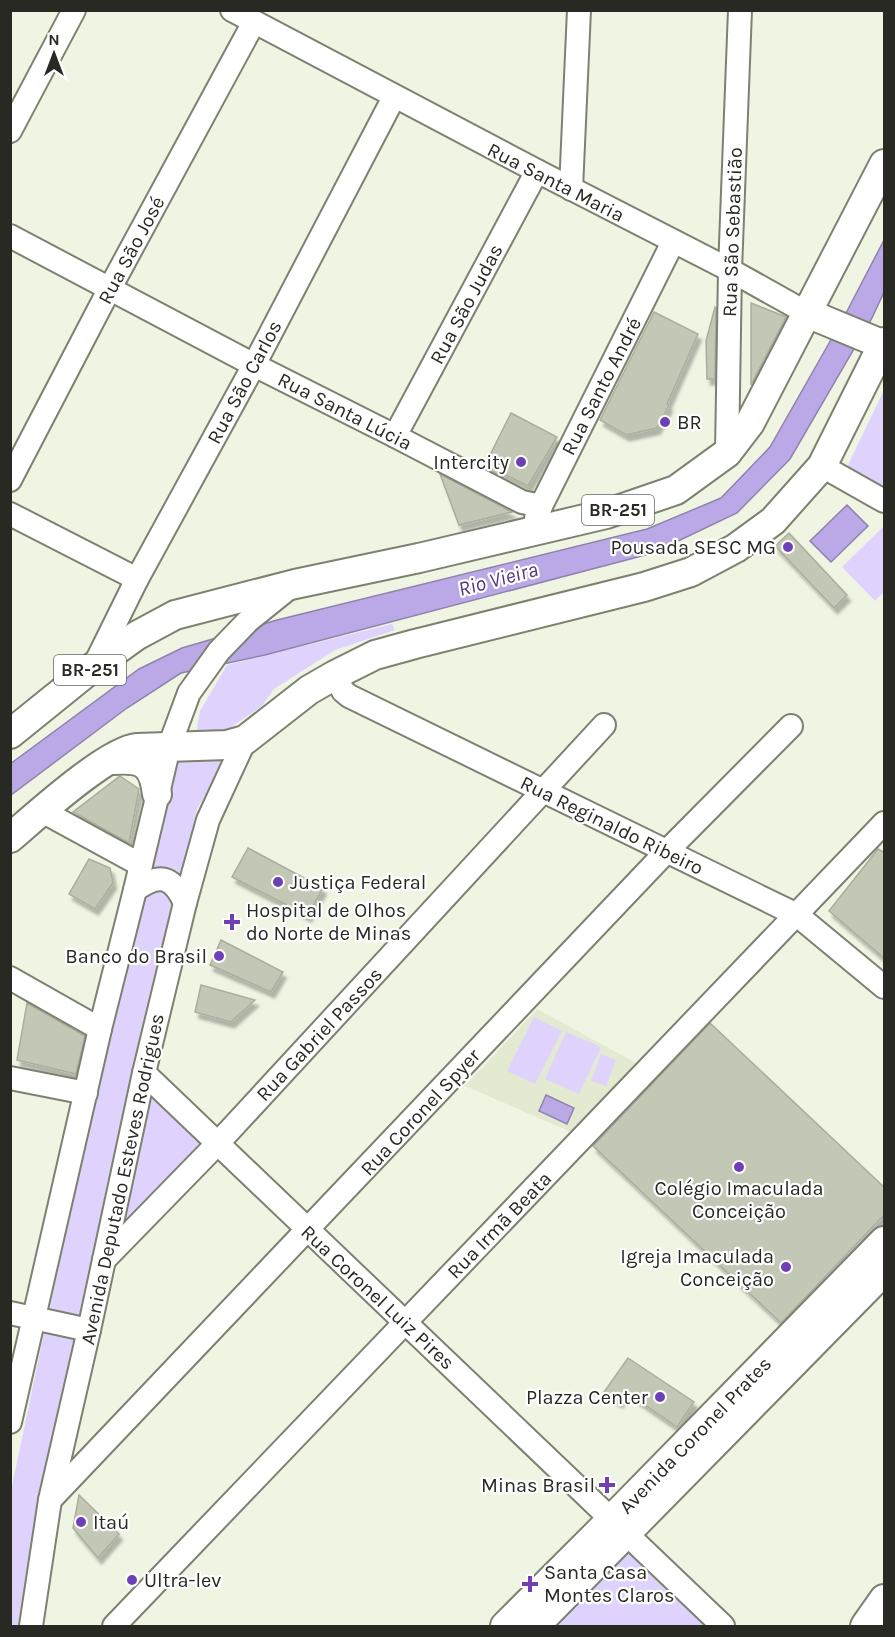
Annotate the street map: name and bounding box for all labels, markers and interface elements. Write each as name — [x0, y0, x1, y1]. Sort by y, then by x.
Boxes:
north arrow — [24, 24, 84, 84]
text: N — [48, 30, 60, 49]
street label: Rua Santa Maria — [483, 138, 628, 227]
street label: Rua São Sebastião — [718, 147, 747, 317]
street label: Rua São José — [93, 192, 169, 308]
street label: Rua São Judas — [425, 240, 508, 368]
street label: Rua Santo André — [557, 314, 646, 459]
street label: Rua São Carlos — [202, 317, 287, 448]
street label: Rua Santa Lúcia — [274, 368, 416, 455]
place label: BR — [677, 411, 702, 434]
marker: BR — [658, 415, 672, 429]
place label: Intercity — [433, 451, 509, 474]
marker: Intercity — [514, 455, 528, 469]
road number: BR-251 — [582, 495, 654, 525]
place label: Pousada SESC MG — [611, 536, 776, 559]
marker: Pousada SESC MG — [781, 540, 795, 554]
water label: Rio Vieira — [456, 557, 540, 601]
road number: BR-251 — [54, 655, 126, 685]
street label: Rua Reginaldo Ribeiro — [517, 771, 707, 880]
place label: Justiça Federal — [290, 871, 426, 894]
marker: Justiça Federal — [271, 875, 285, 889]
place label: Hospital de Olhos do Norte de Minas — [246, 899, 411, 945]
marker: Hospital de Olhos do Norte de Minas — [223, 913, 241, 931]
place label: Banco do Brasil — [65, 945, 207, 968]
marker: Banco do Brasil — [212, 949, 226, 963]
street label: Rua Gabriel Passos — [252, 963, 387, 1106]
street label: Avenida Deputado Esteves Rodrigues — [76, 1011, 169, 1347]
street label: Rua Coronel Spyer — [356, 1044, 485, 1180]
marker: Colégio Imaculada Conceição — [732, 1160, 746, 1174]
street label: Rua Irmã Beata — [443, 1167, 556, 1284]
place label: Colégio Imaculada Conceição — [654, 1177, 824, 1223]
street label: Rua Coronel Luiz Pires — [296, 1220, 459, 1374]
place label: Igreja Imaculada Conceição — [620, 1245, 774, 1291]
marker: Igreja Imaculada Conceição — [779, 1260, 793, 1274]
street label: Avenida Coronel Prates — [615, 1352, 776, 1518]
place label: Plazza Center — [526, 1386, 649, 1409]
marker: Plazza Center — [653, 1390, 667, 1404]
place label: Minas Brasil — [481, 1474, 595, 1497]
marker: Minas Brasil — [600, 1478, 614, 1492]
place label: Itaú — [93, 1511, 129, 1534]
marker: Itaú — [74, 1515, 88, 1529]
place label: Santa Casa Montes Claros — [544, 1561, 675, 1607]
place label: Ultra-lev — [144, 1569, 221, 1592]
marker: Ultra-lev — [125, 1573, 139, 1587]
marker: Santa Casa Montes Claros — [521, 1575, 539, 1593]

